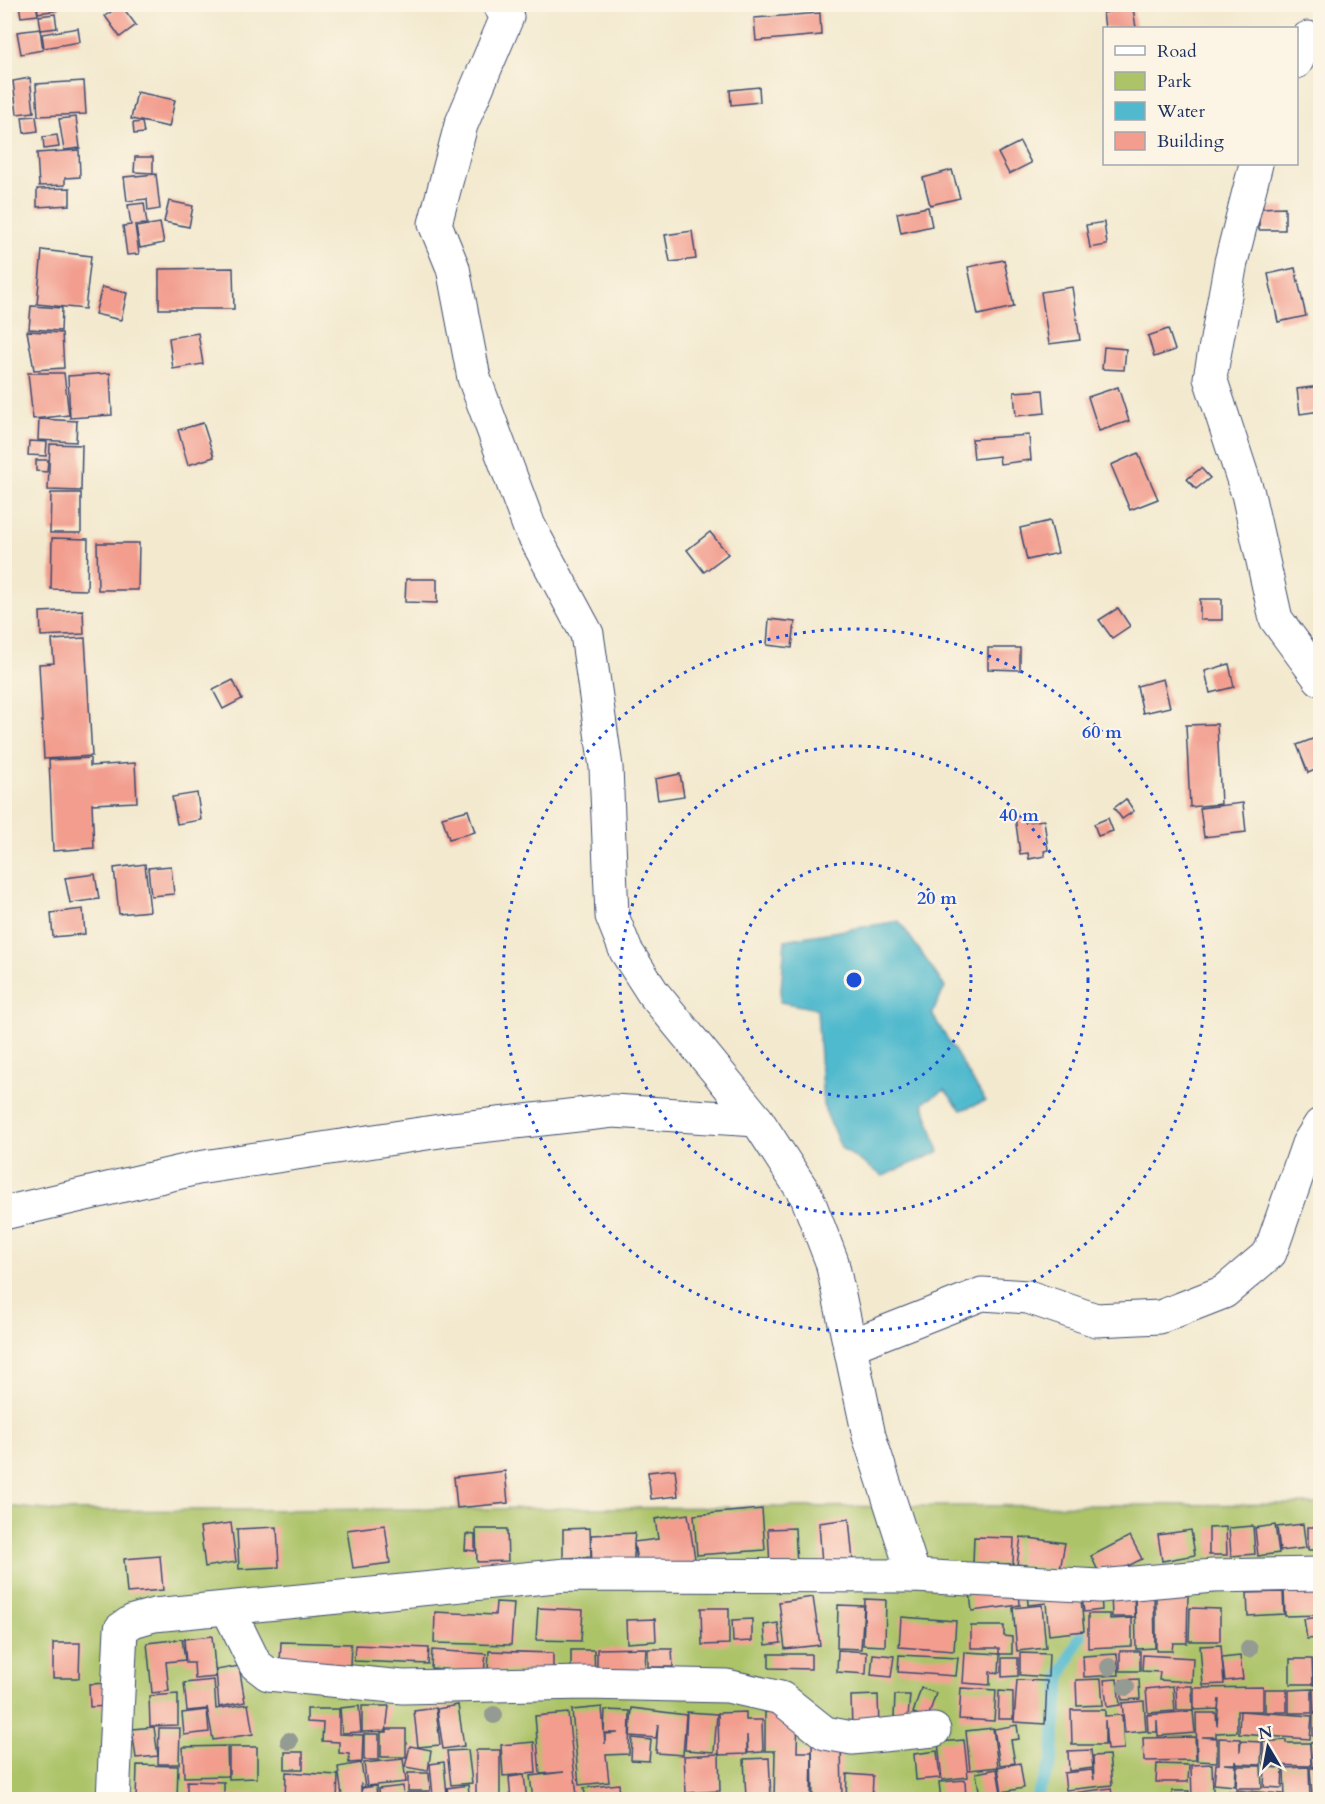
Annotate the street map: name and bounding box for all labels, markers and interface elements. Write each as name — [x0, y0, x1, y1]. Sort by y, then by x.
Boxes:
legend — [1103, 27, 1298, 165]
text: Road — [1157, 39, 1197, 64]
text: Park — [1157, 69, 1192, 94]
text: Water — [1156, 99, 1206, 124]
text: Building — [1157, 129, 1225, 154]
text: 60 m — [1082, 720, 1122, 745]
text: 40 m — [999, 803, 1039, 828]
text: 20 m — [917, 886, 957, 911]
centre of rings — [844, 970, 864, 990]
north arrow — [1238, 1717, 1298, 1777]
text: N — [1257, 1721, 1274, 1745]

